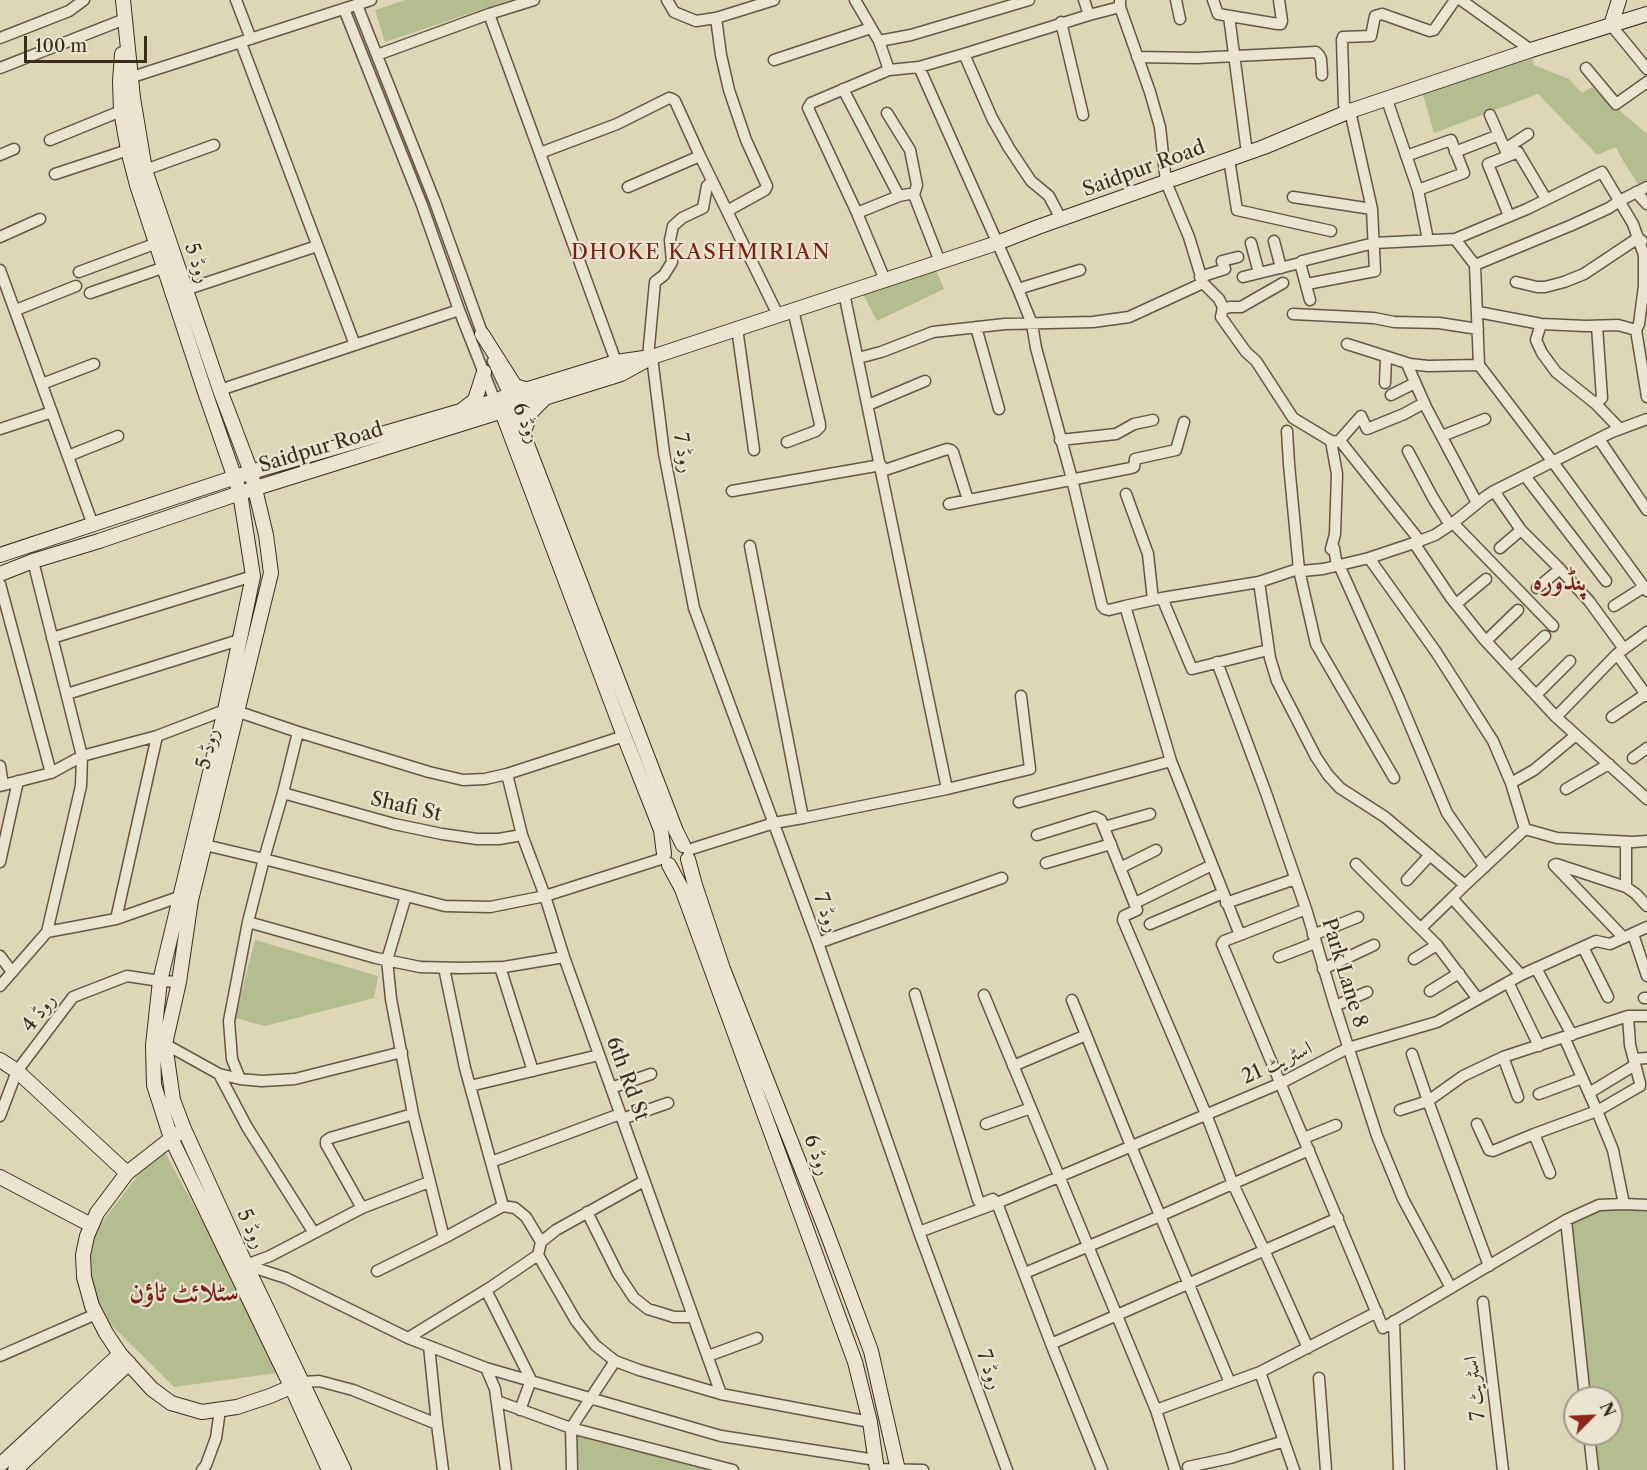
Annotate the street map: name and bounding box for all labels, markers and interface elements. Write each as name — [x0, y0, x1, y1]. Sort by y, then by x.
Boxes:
scale bar — [27, 24, 150, 62]
text: 100 m — [35, 35, 87, 57]
street label: Saidpur Road — [1079, 136, 1209, 202]
street label: روڈ 5 — [179, 240, 215, 286]
district label: DHOKE KASHMIRIAN — [571, 240, 831, 266]
street label: روڈ 6 — [507, 399, 545, 447]
street label: Saidpur Road — [256, 418, 386, 478]
street label: روڈ 7 — [668, 431, 698, 475]
district label: پنڈورہ — [1533, 566, 1587, 598]
street label: روڈ 5 — [192, 726, 224, 772]
street label: Shafi St — [368, 787, 444, 827]
street label: روڈ 7 — [808, 890, 844, 936]
street label: Park Lane 8 — [1316, 915, 1372, 1031]
street label: روڈ 4 — [17, 989, 61, 1037]
street label: 6th Rd St — [601, 1034, 653, 1124]
street label: اسٹریٹ 21 — [1238, 1036, 1316, 1090]
street label: روڈ 6 — [798, 1131, 836, 1179]
street label: روڈ 5 — [231, 1205, 271, 1253]
district label: سٹلائٹ ٹاؤن — [129, 1277, 239, 1309]
street label: روڈ 7 — [971, 1347, 1007, 1393]
street label: اسٹریٹ 7 — [1459, 1354, 1491, 1422]
north arrow — [1563, 1386, 1623, 1446]
text: N — [1596, 1399, 1620, 1420]

